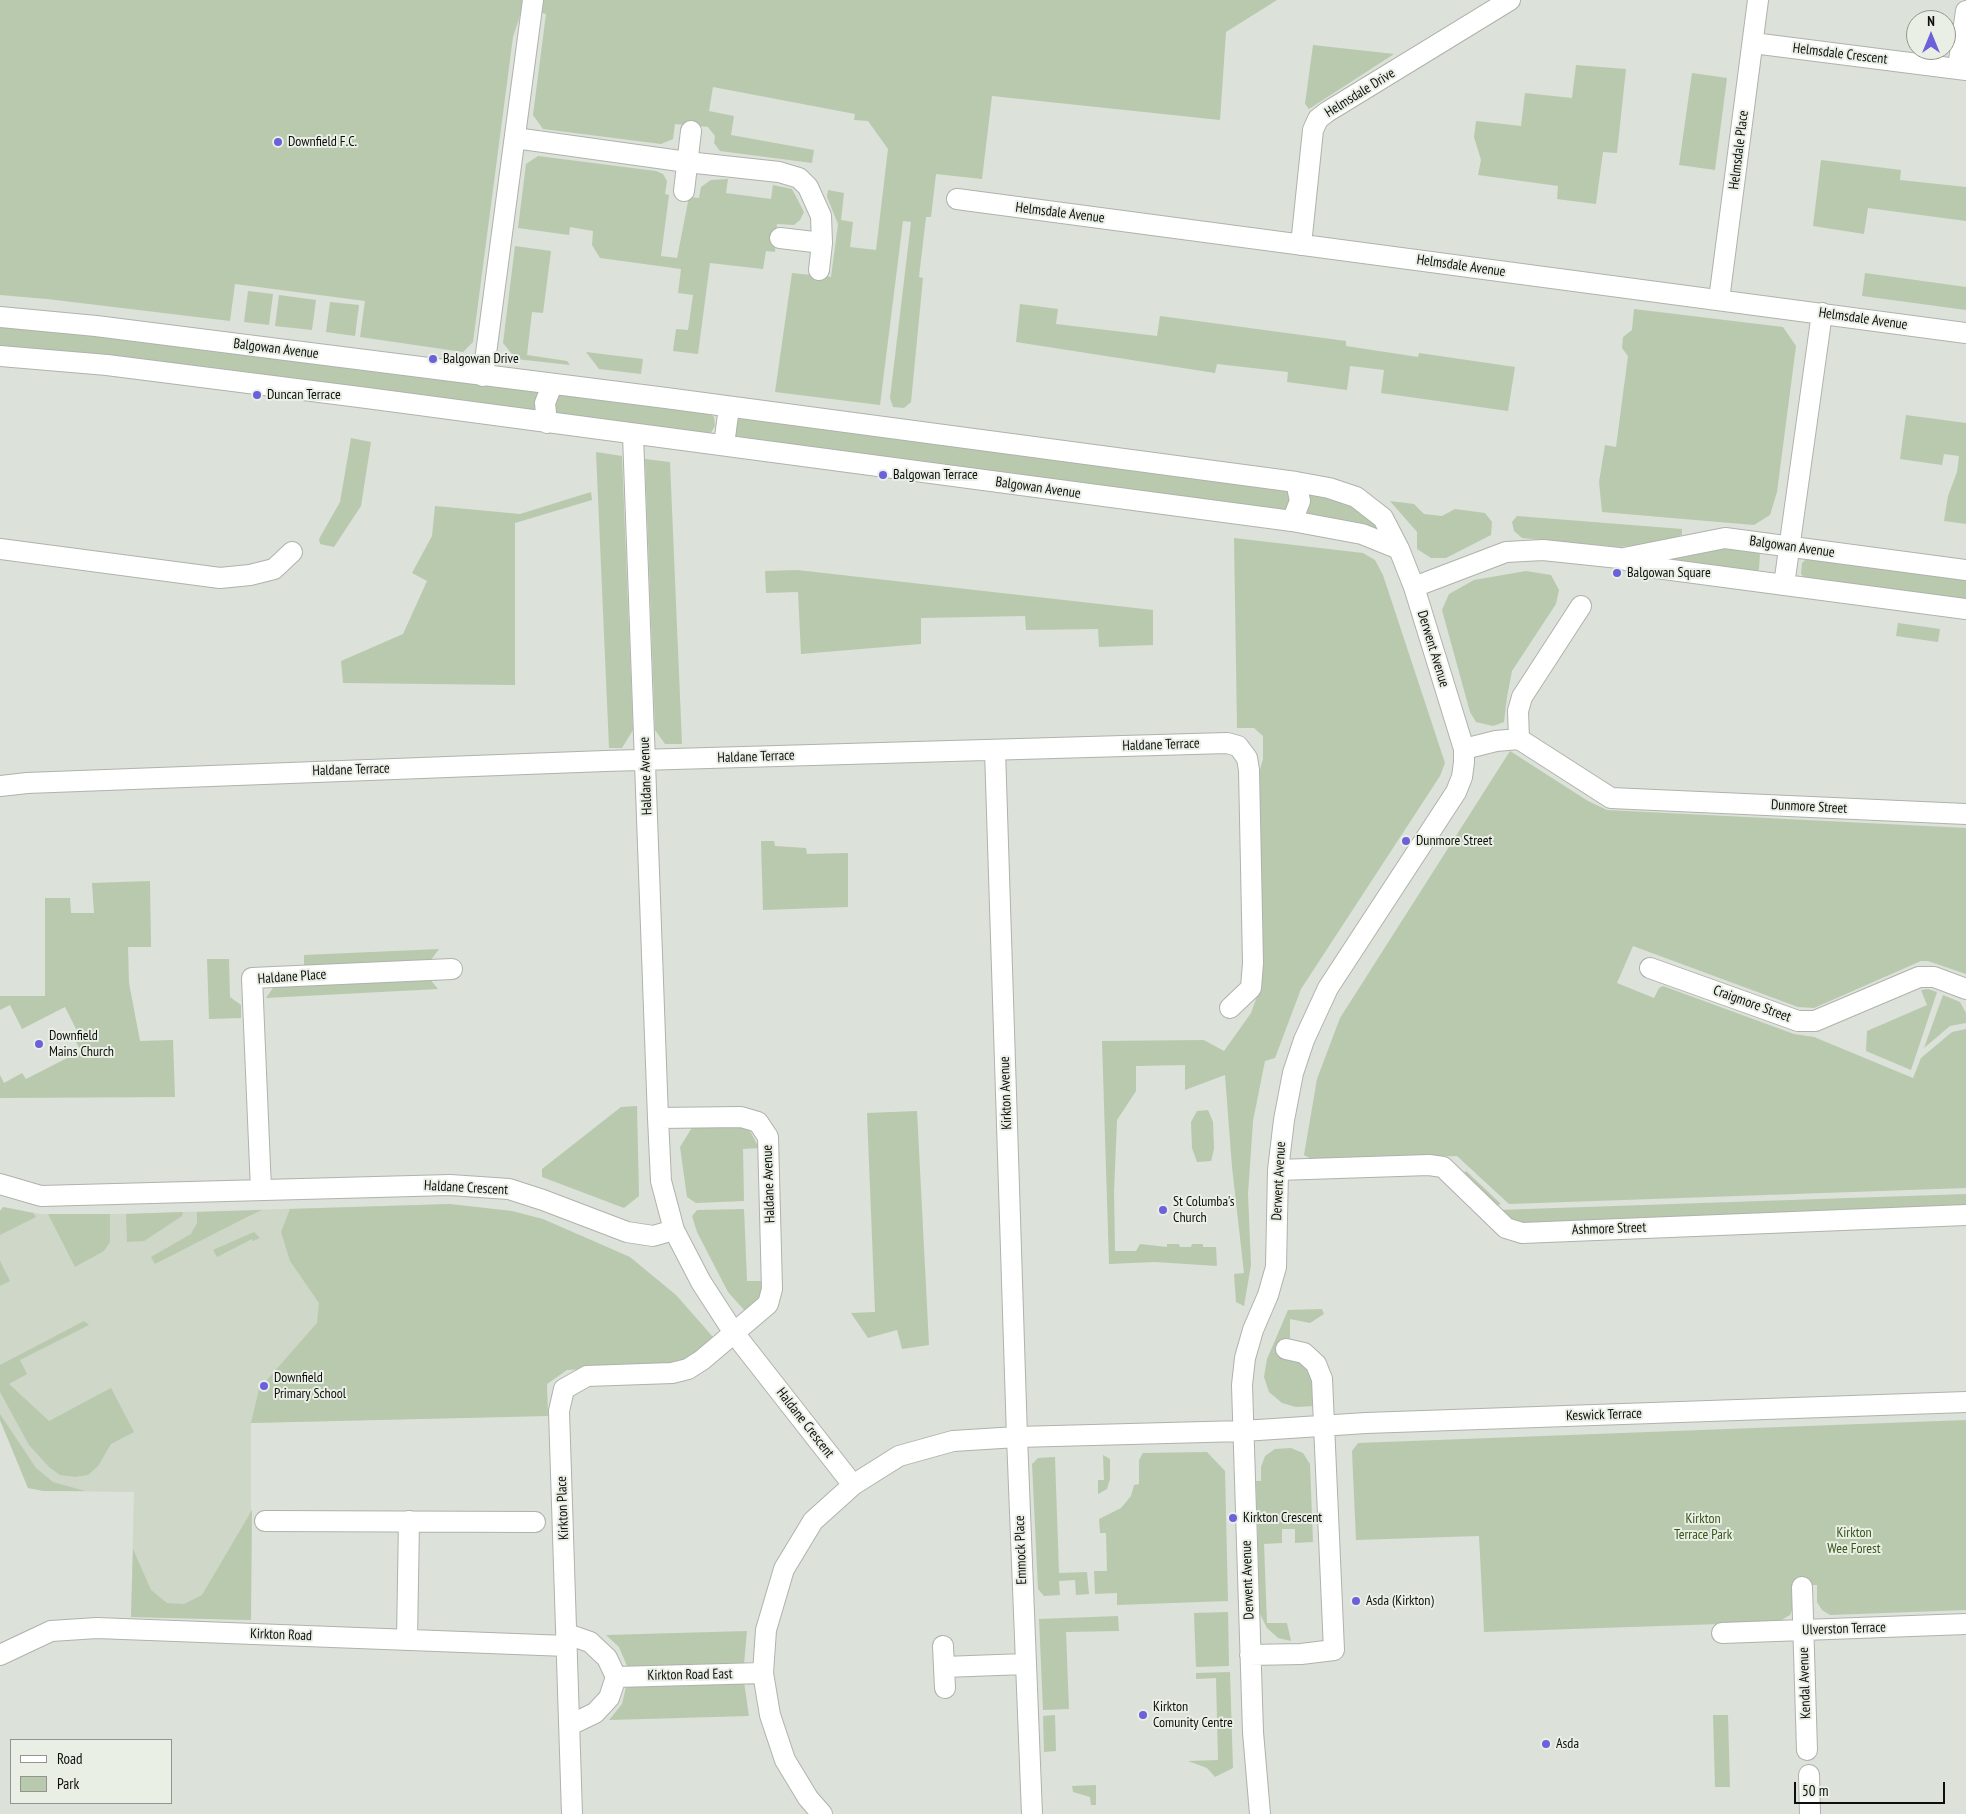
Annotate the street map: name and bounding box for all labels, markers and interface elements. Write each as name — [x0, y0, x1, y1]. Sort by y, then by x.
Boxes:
north arrow — [1906, 10, 1956, 60]
text: N — [1927, 12, 1935, 30]
street label: Helmsdale Crescent — [1792, 40, 1888, 68]
street label: Helmsdale Drive — [1322, 65, 1398, 121]
street label: Helmsdale Place — [1726, 109, 1752, 191]
place label: Downfield F.C. — [288, 134, 357, 150]
marker: Downfield F.C. — [272, 136, 284, 148]
street label: Helmsdale Avenue — [1015, 199, 1105, 227]
street label: Helmsdale Avenue — [1416, 251, 1506, 281]
street label: Helmsdale Avenue — [1818, 304, 1908, 334]
street label: Balgowan Avenue — [232, 335, 320, 363]
place label: Balgowan Drive — [443, 351, 519, 367]
marker: Balgowan Drive — [427, 353, 439, 365]
place label: Duncan Terrace — [267, 387, 341, 403]
marker: Duncan Terrace — [251, 389, 263, 401]
place label: Balgowan Terrace — [893, 467, 978, 483]
marker: Balgowan Terrace — [877, 469, 889, 481]
street label: Balgowan Avenue — [994, 474, 1082, 502]
street label: Balgowan Avenue — [1748, 533, 1836, 561]
place label: Balgowan Square — [1627, 565, 1711, 581]
marker: Balgowan Square — [1611, 567, 1623, 579]
street label: Derwent Avenue — [1413, 609, 1453, 689]
street label: Haldane Terrace — [1122, 735, 1200, 755]
street label: Haldane Avenue — [636, 737, 656, 815]
street label: Haldane Terrace — [717, 747, 795, 767]
street label: Haldane Terrace — [312, 760, 390, 780]
street label: Dunmore Street — [1770, 797, 1848, 817]
place label: Dunmore Street — [1416, 833, 1492, 849]
marker: Dunmore Street — [1400, 835, 1412, 847]
street label: Haldane Place — [257, 966, 327, 988]
street label: Craigmore Street — [1711, 982, 1793, 1026]
place label: Downfield Mains Church — [49, 1028, 114, 1060]
marker: Downfield Mains Church — [33, 1038, 45, 1050]
street label: Kirkton Avenue — [996, 1056, 1016, 1130]
street label: Derwent Avenue — [1269, 1141, 1289, 1221]
street label: Haldane Avenue — [759, 1145, 779, 1223]
street label: Haldane Crescent — [424, 1177, 508, 1199]
place label: St Columba's Church — [1173, 1194, 1234, 1226]
marker: St Columba's Church — [1157, 1204, 1169, 1216]
street label: Ashmore Street — [1572, 1219, 1646, 1239]
place label: Downfield Primary School — [274, 1370, 346, 1402]
marker: Downfield Primary School — [258, 1380, 270, 1392]
street label: Haldane Crescent — [773, 1385, 837, 1461]
street label: Keswick Terrace — [1566, 1405, 1642, 1425]
street label: Kirkton Place — [553, 1476, 573, 1540]
place label: Kirkton Crescent — [1243, 1510, 1322, 1526]
park label: Kirkton Terrace Park — [1674, 1511, 1732, 1544]
marker: Kirkton Crescent — [1227, 1512, 1239, 1524]
street label: Emmock Place — [1011, 1515, 1031, 1585]
park label: Kirkton Wee Forest — [1827, 1525, 1881, 1558]
street label: Derwent Avenue — [1238, 1540, 1258, 1620]
place label: Asda (Kirkton) — [1366, 1593, 1434, 1609]
marker: Asda (Kirkton) — [1350, 1595, 1362, 1607]
street label: Ulverston Terrace — [1802, 1619, 1886, 1639]
street label: Kirkton Road — [250, 1626, 312, 1644]
street label: Kendal Avenue — [1795, 1647, 1815, 1719]
street label: Kirkton Road East — [647, 1666, 733, 1684]
place label: Kirkton Comunity Centre — [1153, 1699, 1233, 1731]
marker: Kirkton Comunity Centre — [1137, 1709, 1149, 1721]
place label: Asda — [1556, 1736, 1579, 1752]
marker: Asda — [1540, 1738, 1552, 1750]
legend — [10, 1739, 172, 1804]
text: Road — [57, 1749, 83, 1768]
scale bar — [1796, 1772, 1947, 1804]
text: Park — [57, 1774, 79, 1793]
text: 50 m — [1802, 1781, 1828, 1800]

